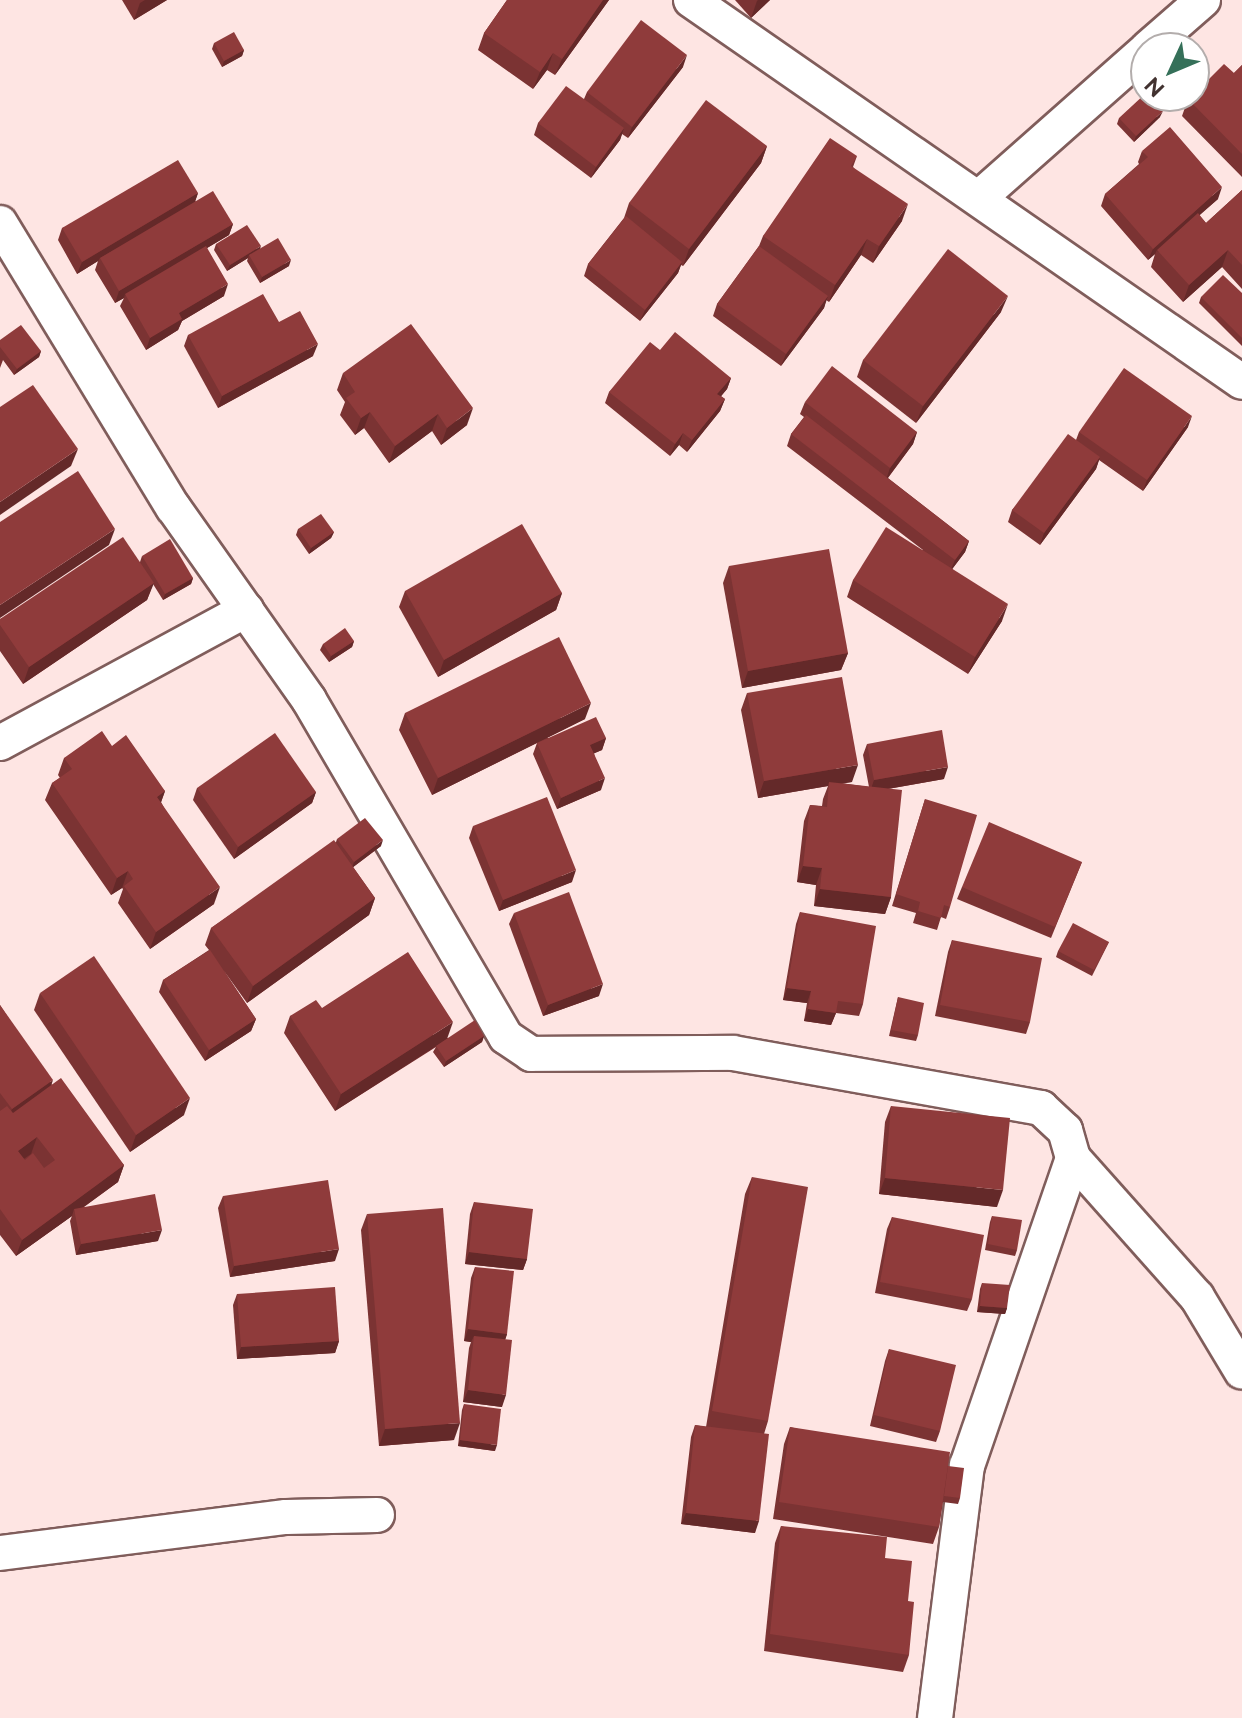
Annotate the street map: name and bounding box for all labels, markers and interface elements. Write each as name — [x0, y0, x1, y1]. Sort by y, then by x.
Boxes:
north arrow — [1130, 32, 1210, 112]
text: N — [1139, 72, 1169, 102]

